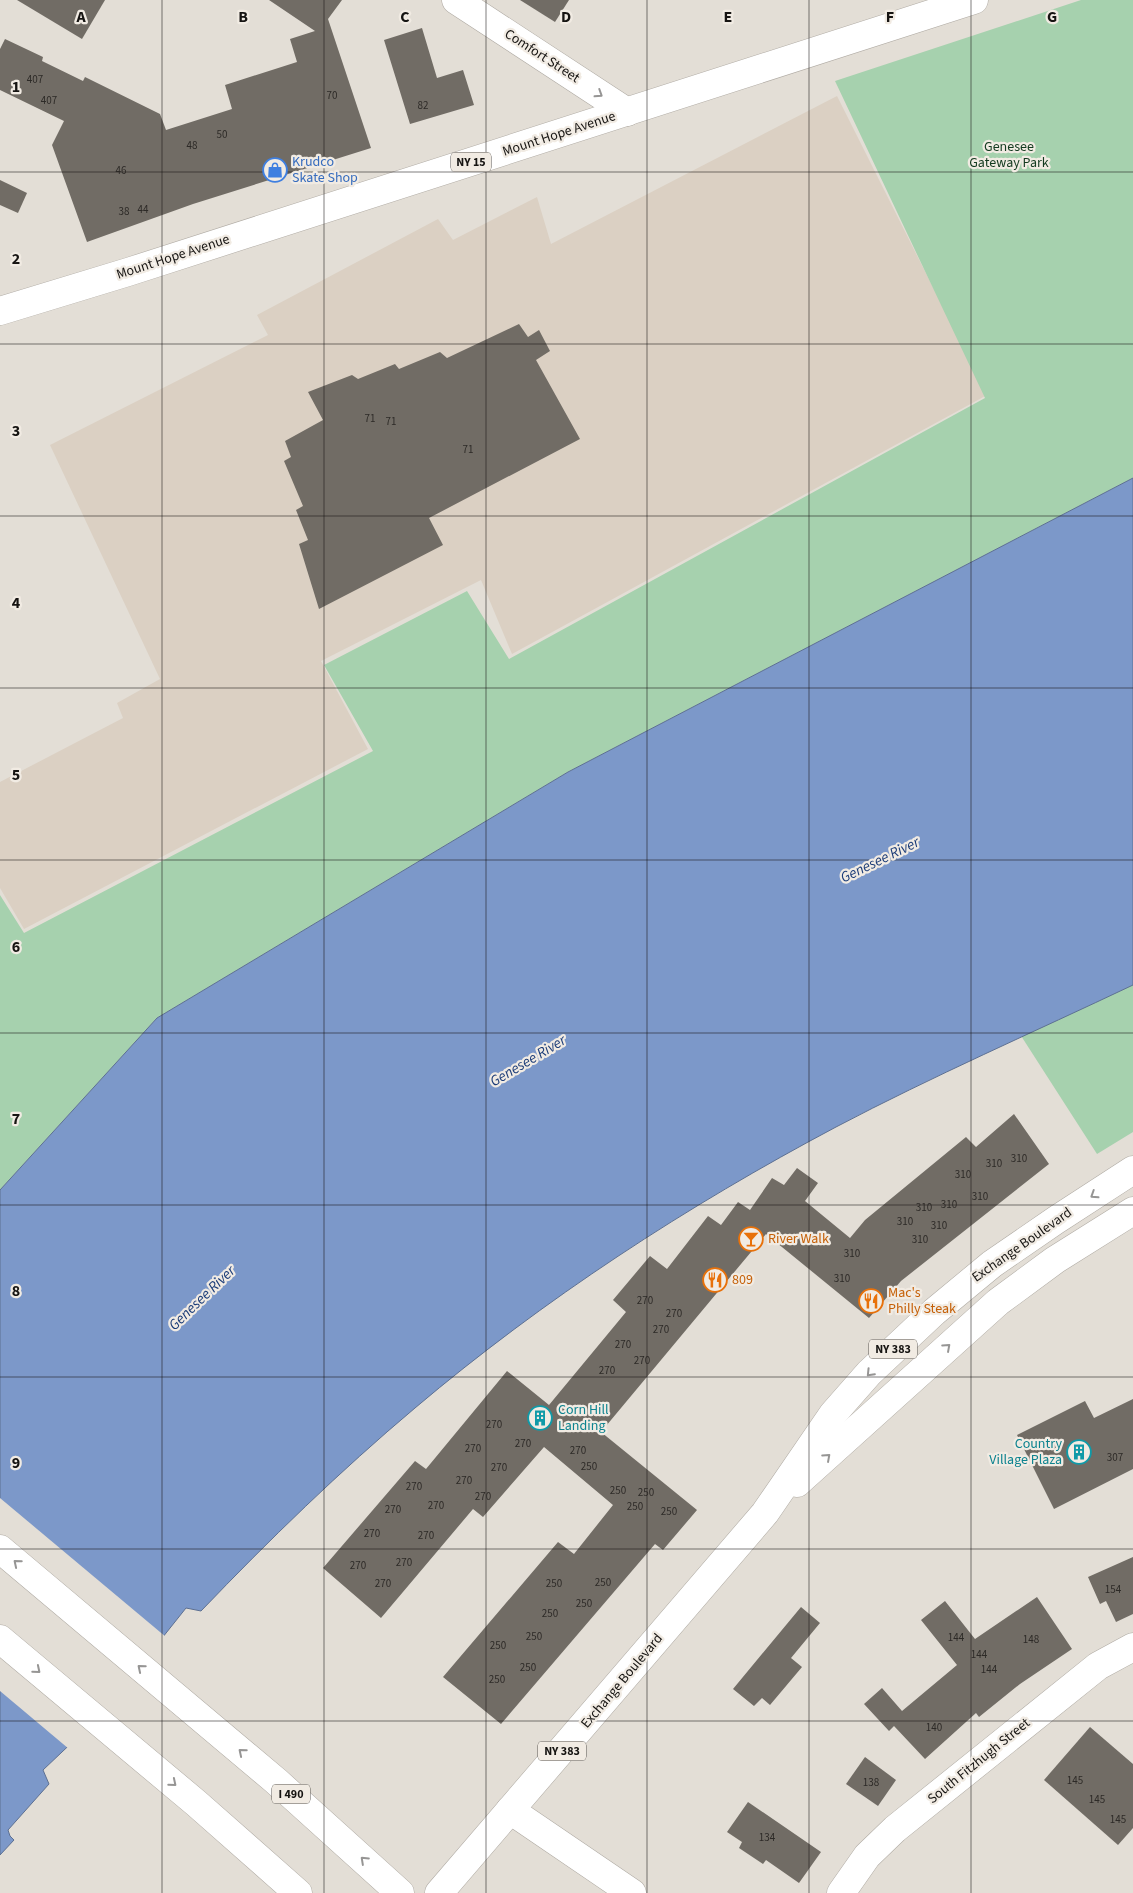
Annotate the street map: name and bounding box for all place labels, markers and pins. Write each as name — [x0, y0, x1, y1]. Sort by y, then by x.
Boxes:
place label: Krudco Skate Shop — [292, 152, 358, 188]
shop icon: Krudco Skate Shop — [262, 157, 288, 183]
bar icon: River Walk — [738, 1226, 764, 1252]
place label: River Walk — [768, 1229, 829, 1249]
restaurant icon: 809 — [702, 1267, 728, 1293]
place label: 809 — [732, 1270, 753, 1290]
place label: Mac's Philly Steak — [888, 1283, 956, 1319]
restaurant icon: Mac's Philly Steak — [858, 1288, 884, 1314]
place label: Corn Hill Landing — [558, 1400, 609, 1436]
building icon: Corn Hill Landing — [527, 1405, 553, 1431]
place label: Country Village Plaza — [989, 1434, 1062, 1470]
building icon: Country Village Plaza — [1066, 1439, 1092, 1465]

